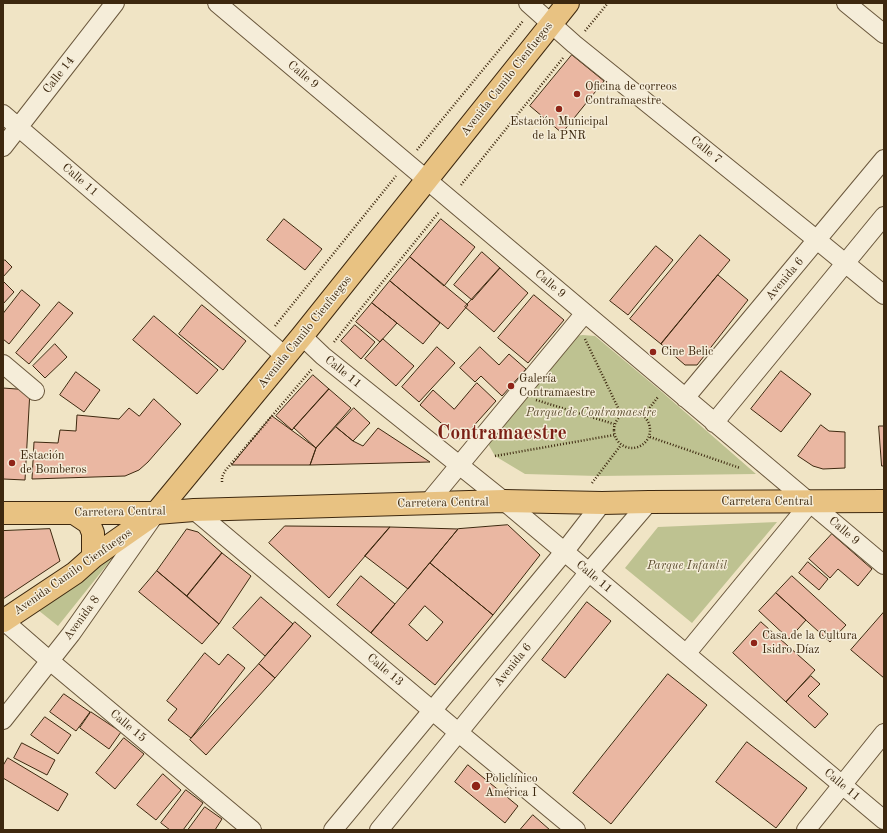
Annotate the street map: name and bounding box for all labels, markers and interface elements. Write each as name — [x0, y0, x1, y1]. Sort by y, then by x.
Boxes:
street label: Avenida Camilo Cienfuegos — [458, 19, 556, 139]
street label: Calle 14 — [40, 54, 78, 96]
street label: Calle 9 — [284, 58, 322, 92]
place label: Oficina de correos Contramaestre — [585, 80, 677, 108]
marker: Oficina de correos Contramaestre — [572, 89, 582, 99]
marker: Estación Municipal de la PNR — [554, 104, 564, 114]
place label: Estación Municipal de la PNR — [510, 115, 608, 143]
street label: Calle 7 — [687, 133, 725, 167]
street label: Calle 11 — [59, 160, 101, 200]
street label: Avenida 6 — [763, 254, 807, 304]
street label: Calle 9 — [532, 267, 568, 301]
street label: Avenida Camilo Cienfuegos — [255, 273, 355, 391]
place label: Cine Belic — [661, 345, 713, 359]
marker: Cine Belic — [648, 347, 658, 357]
street label: Calle 11 — [322, 353, 364, 391]
place label: Galería Contramaestre — [519, 372, 595, 400]
marker: Galería Contramaestre — [506, 381, 516, 391]
park label: Parque de Contramaestre — [526, 406, 656, 420]
district label: Contramaestre — [437, 422, 567, 446]
place label: Estación de Bomberos — [20, 449, 87, 477]
marker: Estación de Bomberos — [7, 458, 17, 468]
street label: Carretera Central — [397, 495, 489, 511]
street label: Carretera Central — [721, 495, 813, 509]
street label: Carretera Central — [74, 504, 166, 520]
street label: Calle 9 — [826, 514, 862, 548]
street label: Avenida Camilo Cienfuegos — [11, 526, 135, 618]
street label: Calle 11 — [573, 558, 615, 596]
park label: Parque Infantil — [647, 559, 727, 573]
street label: Avenida 8 — [61, 593, 103, 643]
place label: Casa de la Cultura Isidro Díaz — [762, 629, 857, 657]
marker: Casa de la Cultura Isidro Díaz — [749, 638, 759, 648]
street label: Avenida 6 — [491, 640, 535, 690]
street label: Calle 13 — [364, 651, 406, 689]
street label: Calle 15 — [107, 707, 149, 745]
street label: Calle 11 — [821, 766, 863, 804]
place label: Policlínico América I — [485, 772, 538, 800]
marker: Policlínico América I — [470, 780, 482, 792]

